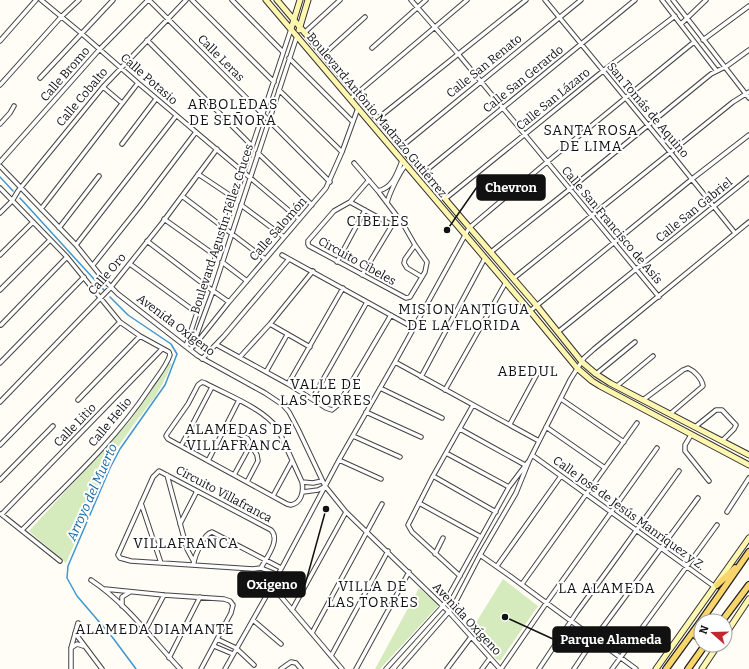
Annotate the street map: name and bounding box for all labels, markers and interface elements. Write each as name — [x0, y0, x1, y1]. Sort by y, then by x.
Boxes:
street label: Boulevard Antônio Madrazo Gutiérrez — [304, 30, 450, 200]
street label: Calle San Renato — [444, 31, 525, 101]
street label: Calle Leras — [195, 32, 247, 84]
street label: Calle San Gerardo — [480, 42, 566, 116]
street label: Calle Bromo — [38, 44, 93, 104]
street label: Calle Potasio — [118, 50, 180, 108]
street label: San Tomás de Aquino — [604, 60, 692, 160]
street label: Calle Cobalto — [53, 65, 111, 129]
street label: Calle San Lázaro — [513, 65, 593, 133]
district label: ARBOLEDAS DE SEÑORA — [188, 96, 278, 129]
district label: SANTA ROSA DE LIMA — [543, 122, 639, 155]
street label: Boulevard Agustín Téllez Cruces — [188, 142, 256, 316]
street label: Calle San Francisco de Asís — [559, 163, 665, 287]
callout: Chevron — [477, 175, 545, 200]
street label: Calle San Gabriel — [653, 175, 735, 245]
text: Chevron — [485, 180, 538, 195]
street label: Calle Salomón — [247, 194, 310, 264]
district label: CIBELES — [346, 213, 410, 230]
street label: Circuito Cibeles — [316, 234, 399, 288]
street label: Calle Oro — [85, 250, 129, 298]
street label: Avenida Oxígeno — [134, 291, 218, 359]
district label: MISION ANTIGUA DE LA FLORIDA — [398, 301, 530, 334]
district label: ABEDUL — [498, 363, 559, 380]
district label: VALLE DE LAS TORRES — [280, 376, 372, 409]
street label: Calle Helio — [85, 395, 135, 449]
street label: Calle Litio — [51, 400, 99, 450]
district label: ALAMEDAS DE VILLAFRANCA — [185, 421, 293, 454]
water label: Arroyo del Muerto — [63, 441, 120, 544]
street label: Calle José de Jesús Manríquez y Z. — [550, 453, 708, 573]
street label: Circuito Villafranca — [173, 463, 275, 526]
district label: VILLAFRANCA — [133, 535, 239, 552]
callout: Oxigeno — [238, 572, 305, 597]
text: Oxigeno — [247, 577, 298, 592]
district label: VILLA DE LAS TORRES — [327, 578, 419, 611]
street label: Avenida Oxígeno — [430, 580, 504, 658]
district label: LA ALAMEDA — [558, 580, 656, 597]
north arrow — [693, 613, 733, 653]
district label: ALAMEDA DIAMANTE — [75, 621, 235, 638]
text: N — [697, 623, 712, 636]
callout: Parque Alameda — [553, 627, 670, 652]
text: Parque Alameda — [560, 632, 662, 647]

